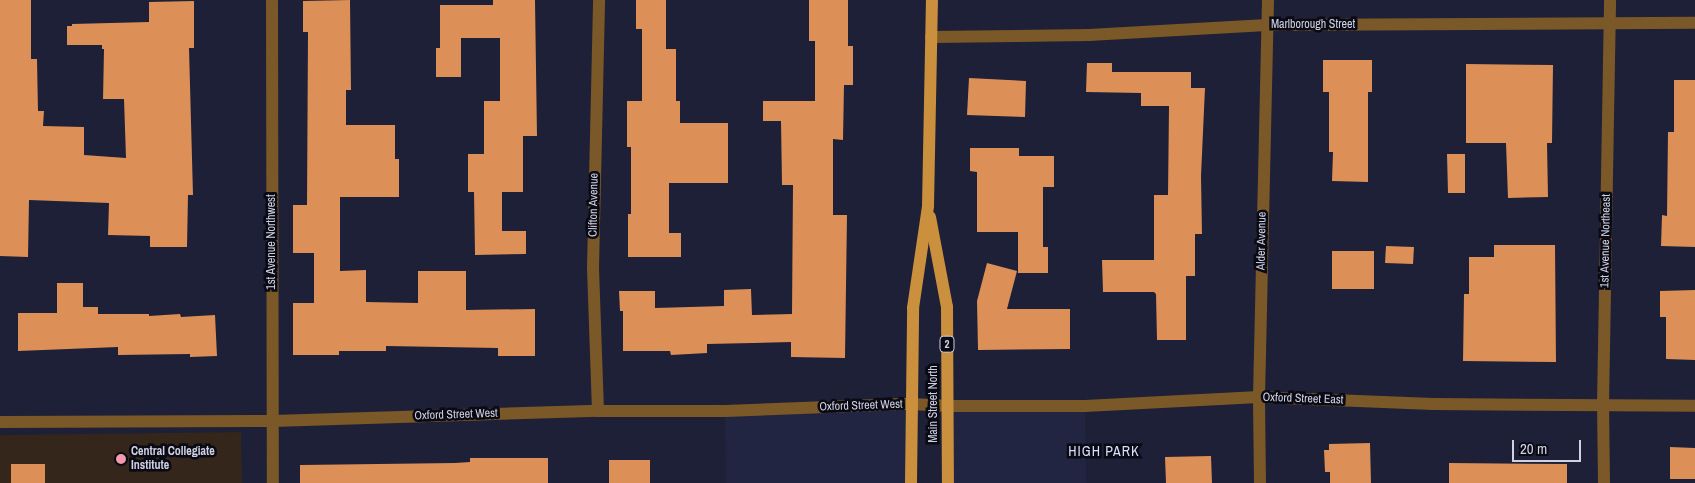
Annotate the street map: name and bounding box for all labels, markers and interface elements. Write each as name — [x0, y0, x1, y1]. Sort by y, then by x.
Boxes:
street label: Marlborough Street — [1271, 18, 1355, 32]
street label: Clifton Avenue — [586, 173, 602, 237]
street label: 1st Avenue Northwest — [265, 194, 279, 290]
street label: 1st Avenue Northeast — [1598, 194, 1614, 288]
street label: Alder Avenue — [1254, 211, 1270, 271]
road number: 2 — [938, 336, 956, 352]
street label: Main Street North — [927, 365, 941, 443]
street label: Oxford Street East — [1262, 390, 1344, 408]
street label: Oxford Street West — [819, 397, 903, 415]
street label: Oxford Street West — [414, 406, 498, 424]
scale bar — [1515, 430, 1584, 462]
text: 20 m — [1520, 438, 1547, 459]
district label: HIGH PARK — [1067, 443, 1141, 459]
place label: Central Collegiate Institute — [131, 445, 215, 473]
marker: Central Collegiate Institute — [115, 453, 127, 465]

